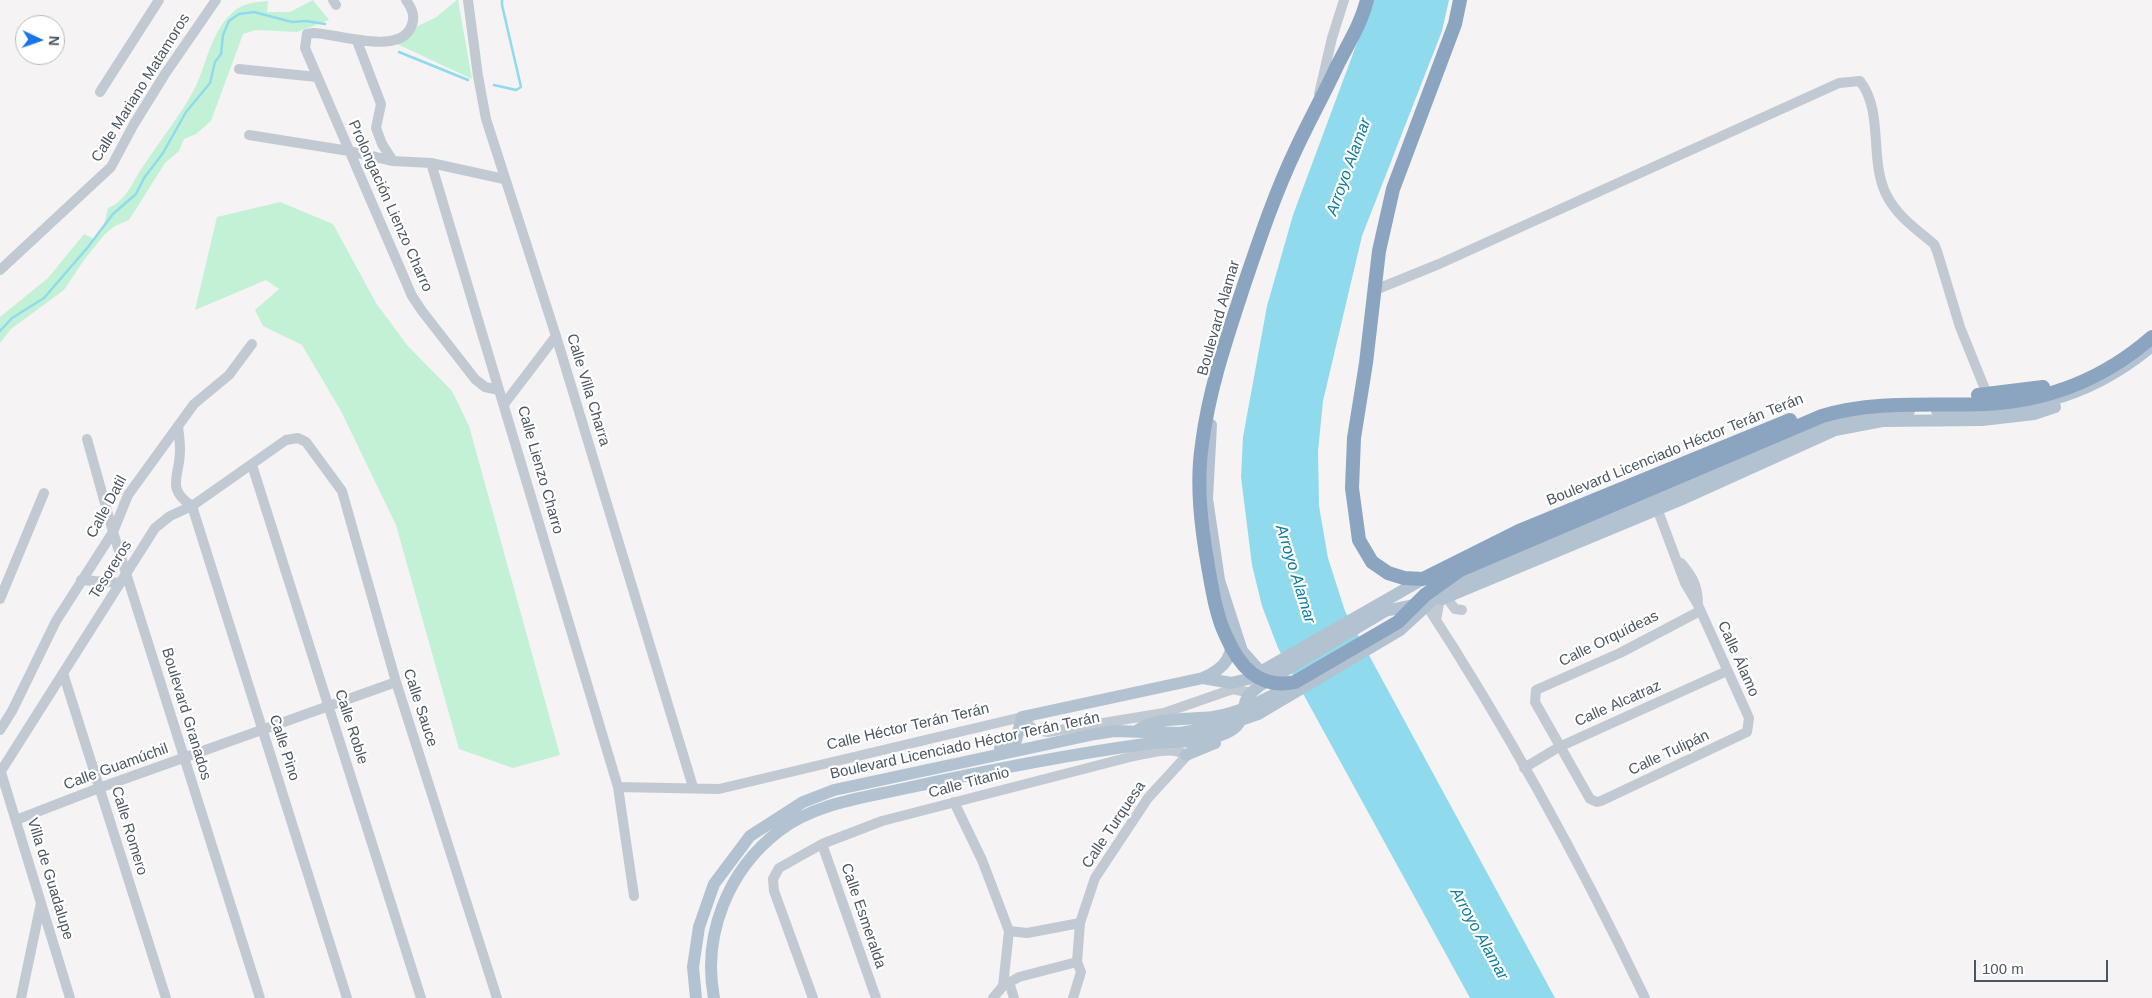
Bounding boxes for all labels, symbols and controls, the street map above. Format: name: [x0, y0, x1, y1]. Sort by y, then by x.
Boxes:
street label: Calle Mariano Matamoros: [88, 10, 194, 166]
north arrow: [15, 15, 65, 65]
text: N: [46, 35, 62, 46]
water label: Arroyo Alamar: [1322, 116, 1376, 218]
street label: Prolongación Lienzo Charro: [344, 117, 436, 295]
street label: Boulevard Alamar: [1194, 258, 1244, 378]
street label: Calle Villa Charra: [562, 332, 614, 448]
street label: Boulevard Licenciado Héctor Terán Terán: [1544, 390, 1806, 510]
street label: Calle Lienzo Charro: [513, 404, 567, 536]
street label: Calle Datil: [83, 473, 131, 541]
water label: Arroyo Alamar: [1271, 522, 1319, 626]
street label: Tesoreros: [86, 537, 136, 603]
street label: Calle Orquídeas: [1556, 607, 1662, 671]
street label: Calle Álamo: [1713, 618, 1763, 700]
street label: Boulevard Granados: [157, 646, 215, 782]
street label: Calle Sauce: [399, 667, 441, 749]
street label: Calle Alcatraz: [1572, 677, 1664, 731]
street label: Calle Roble: [330, 687, 372, 767]
street label: Calle Héctor Terán Terán: [825, 700, 991, 754]
street label: Boulevard Licenciado Héctor Terán Terán: [829, 709, 1101, 783]
street label: Calle Pino: [265, 713, 303, 783]
street label: Calle Tulipán: [1626, 726, 1712, 780]
street label: Calle Guamúchil: [61, 740, 171, 794]
street label: Calle Titanio: [927, 764, 1011, 802]
street label: Calle Turquesa: [1078, 778, 1150, 872]
street label: Calle Romero: [107, 785, 151, 877]
street label: Villa de Guadalupe: [23, 816, 77, 942]
street label: Calle Esmeralda: [837, 861, 889, 971]
water label: Arroyo Alamar: [1446, 885, 1512, 983]
scale bar: [1977, 950, 2111, 982]
text: 100 m: [1982, 960, 2024, 977]

